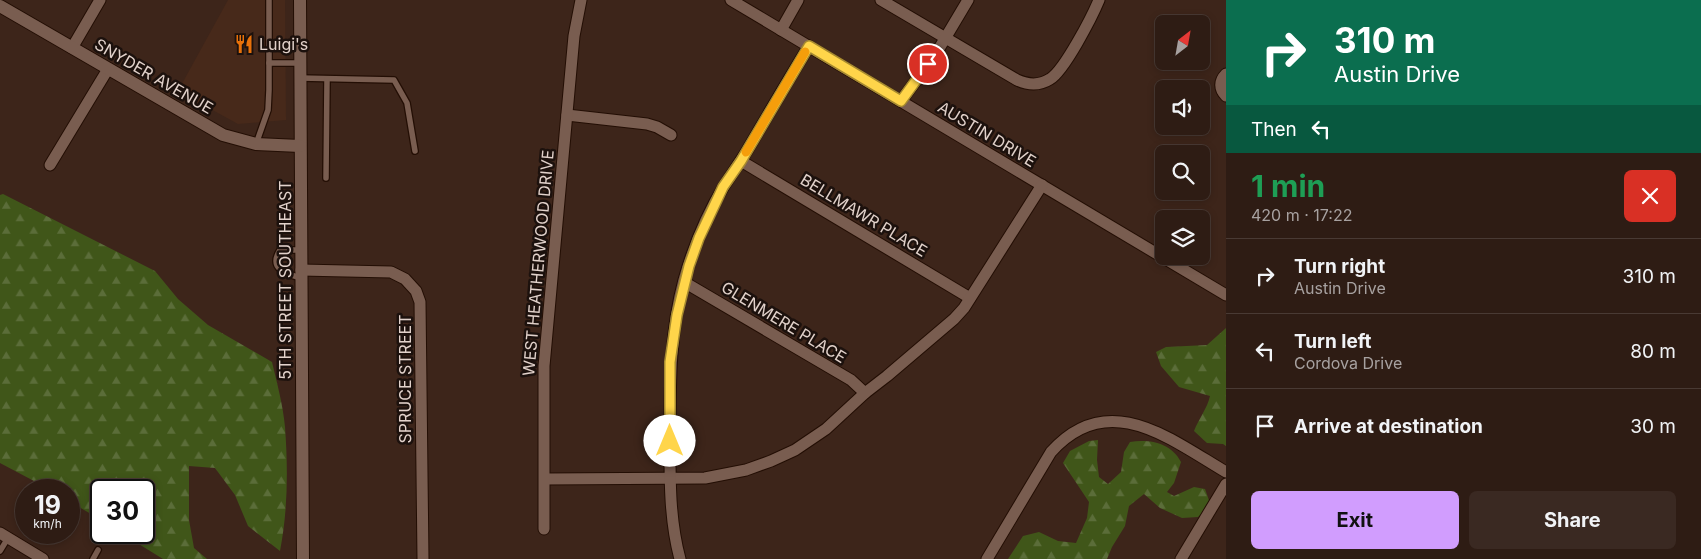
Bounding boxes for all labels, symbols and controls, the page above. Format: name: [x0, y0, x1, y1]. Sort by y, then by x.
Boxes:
north arrow: [1155, 15, 1210, 70]
map controls: [1155, 15, 1210, 265]
text: 310 m: [1334, 19, 1436, 61]
icon: right: [1251, 20, 1316, 85]
restaurant icon: Luigi's: [233, 33, 255, 55]
street label: SNYDER AVENUE: [91, 34, 217, 118]
place label: Luigi's: [259, 34, 308, 54]
pin: [907, 43, 949, 85]
icon: arrive: [914, 50, 942, 78]
text: Austin Drive: [1334, 61, 1460, 87]
button: sound: [1155, 80, 1210, 135]
street label: AUSTIN DRIVE: [934, 97, 1040, 171]
icon: left: [1307, 115, 1335, 143]
text: Then: [1251, 118, 1297, 141]
button: search: [1155, 145, 1210, 200]
street label: WEST HEATHERWOOD DRIVE: [518, 149, 558, 377]
text: 1 min: [1251, 168, 1325, 204]
street label: BELLMAWR PLACE: [797, 169, 931, 261]
button: close: [1624, 170, 1676, 222]
street label: 5TH STREET SOUTHEAST: [275, 180, 295, 380]
text: 420 m · 17:22: [1251, 205, 1352, 225]
button: layers: [1155, 210, 1210, 265]
text: Turn right: [1294, 255, 1385, 278]
icon: right: [1251, 262, 1279, 290]
text: 310 m: [1623, 265, 1676, 288]
street label: GLENMERE PLACE: [718, 277, 850, 367]
text: Austin Drive: [1294, 278, 1386, 298]
street label: SPRUCE STREET: [395, 315, 415, 443]
text: Turn left: [1294, 330, 1372, 353]
icon: left: [1251, 337, 1279, 365]
text: 80 m: [1630, 340, 1676, 363]
text: Cordova Drive: [1294, 353, 1402, 373]
icon: arrive: [1251, 412, 1279, 440]
position arrow: [643, 414, 695, 466]
text: Arrive at destination: [1294, 415, 1483, 438]
text: 30 m: [1630, 415, 1676, 438]
speed limit sign: 30: [90, 479, 155, 544]
text: 19: [34, 490, 61, 520]
button: Exit: [1251, 491, 1459, 549]
button: Share: [1469, 491, 1676, 549]
text: km/h: [33, 516, 62, 531]

